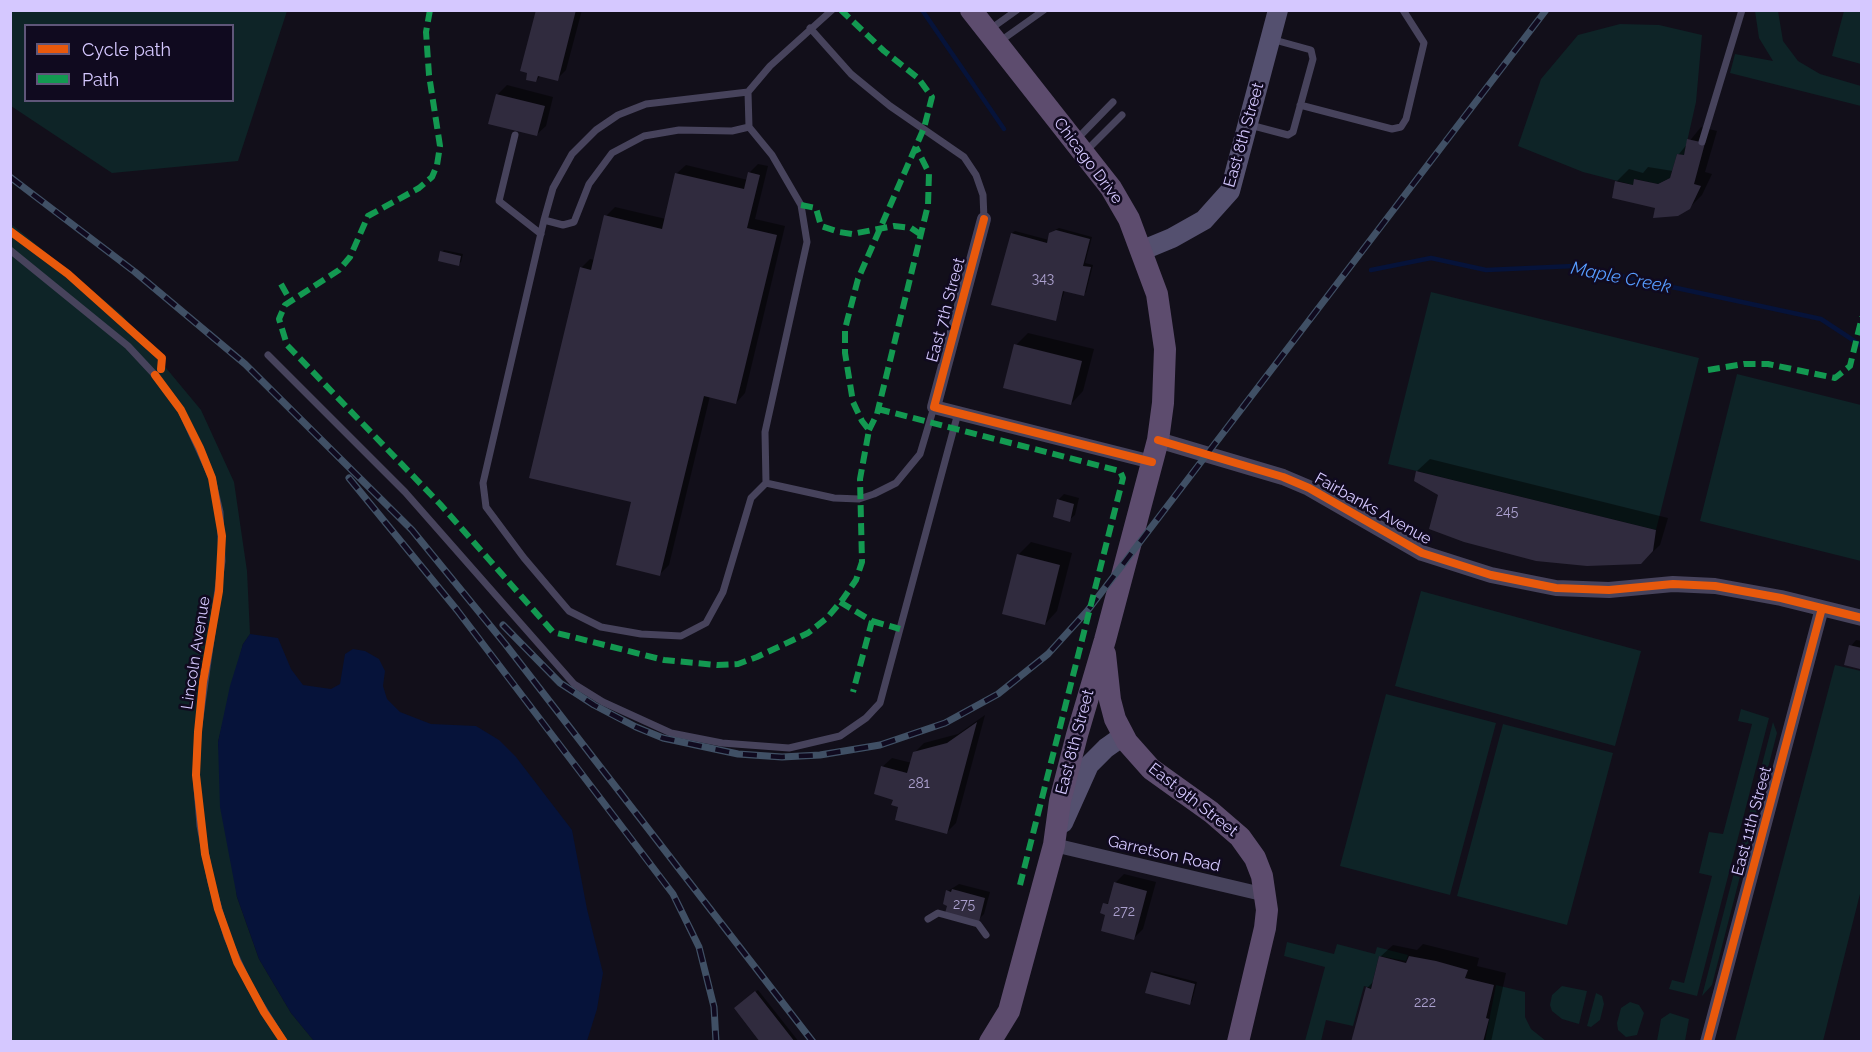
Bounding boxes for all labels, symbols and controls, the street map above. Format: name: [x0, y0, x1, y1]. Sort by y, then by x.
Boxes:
legend: [24, 24, 234, 102]
text: Cycle path: [82, 39, 171, 60]
text: Path: [82, 69, 119, 90]
street label: East 8th Street: [1220, 80, 1268, 190]
street label: Chicago Drive: [1049, 114, 1127, 208]
street label: East 7th Street: [923, 256, 969, 364]
water label: Maple Creek: [1569, 258, 1673, 298]
house number: 343: [1032, 271, 1054, 287]
street label: Fairbanks Avenue: [1311, 469, 1435, 549]
house number: 245: [1496, 504, 1518, 520]
street label: Lincoln Avenue: [178, 595, 214, 711]
street label: East 8th Street: [1052, 687, 1098, 797]
street label: East 9th Street: [1145, 759, 1241, 841]
street label: East 11th Street: [1728, 764, 1776, 878]
house number: 281: [908, 776, 930, 792]
street label: Garretson Road: [1106, 832, 1222, 876]
house number: 275: [953, 897, 975, 913]
house number: 272: [1113, 904, 1135, 920]
house number: 222: [1414, 995, 1436, 1011]

